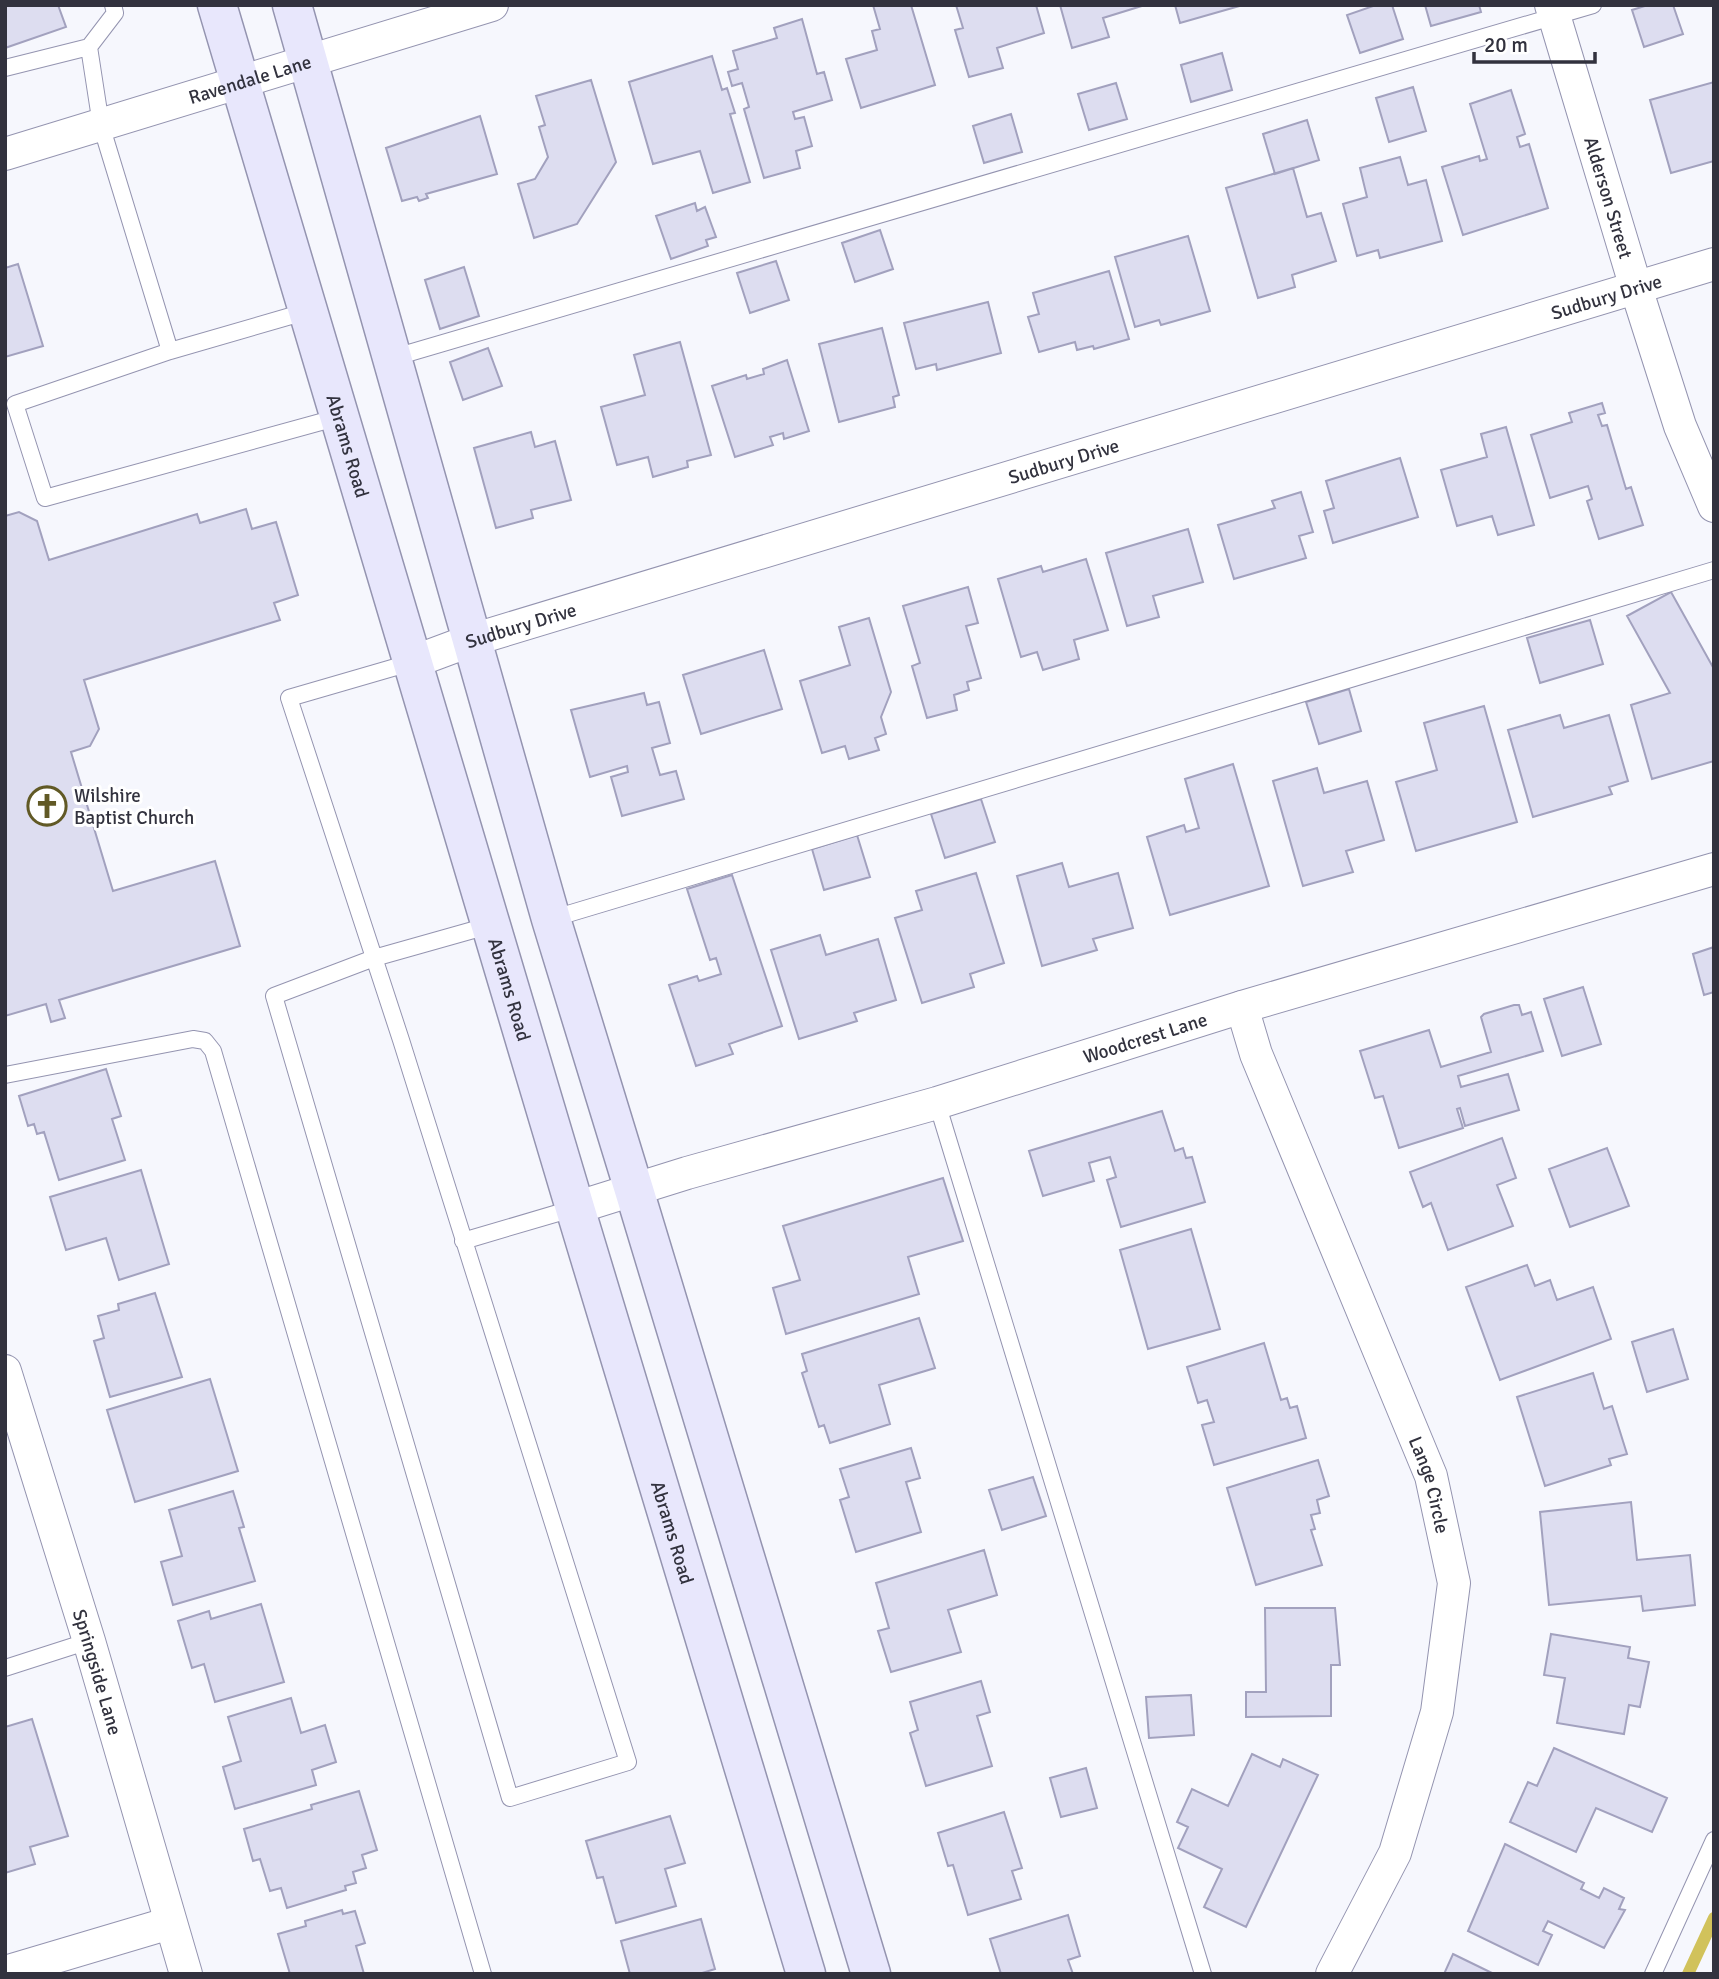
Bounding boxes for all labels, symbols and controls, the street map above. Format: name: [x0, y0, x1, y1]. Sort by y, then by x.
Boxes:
scale bar: [1474, 21, 1595, 65]
text: 20 m: [1484, 32, 1528, 58]
street label: Ravendale Lane: [186, 50, 314, 110]
street label: Alderson Street: [1578, 134, 1638, 262]
street label: Sudbury Drive: [1548, 270, 1665, 326]
street label: Abrams Road: [321, 392, 374, 501]
street label: Sudbury Drive: [1006, 434, 1122, 490]
street label: Sudbury Drive: [462, 598, 579, 654]
place label: Wilshire Baptist Church: [74, 784, 194, 830]
church icon: Wilshire Baptist Church: [26, 785, 68, 827]
street label: Abrams Road: [482, 935, 536, 1044]
street label: Woodcrest Lane: [1080, 1008, 1210, 1069]
street label: Lange Circle: [1403, 1433, 1454, 1536]
street label: Abrams Road: [645, 1478, 699, 1587]
street label: Springside Lane: [67, 1606, 127, 1738]

